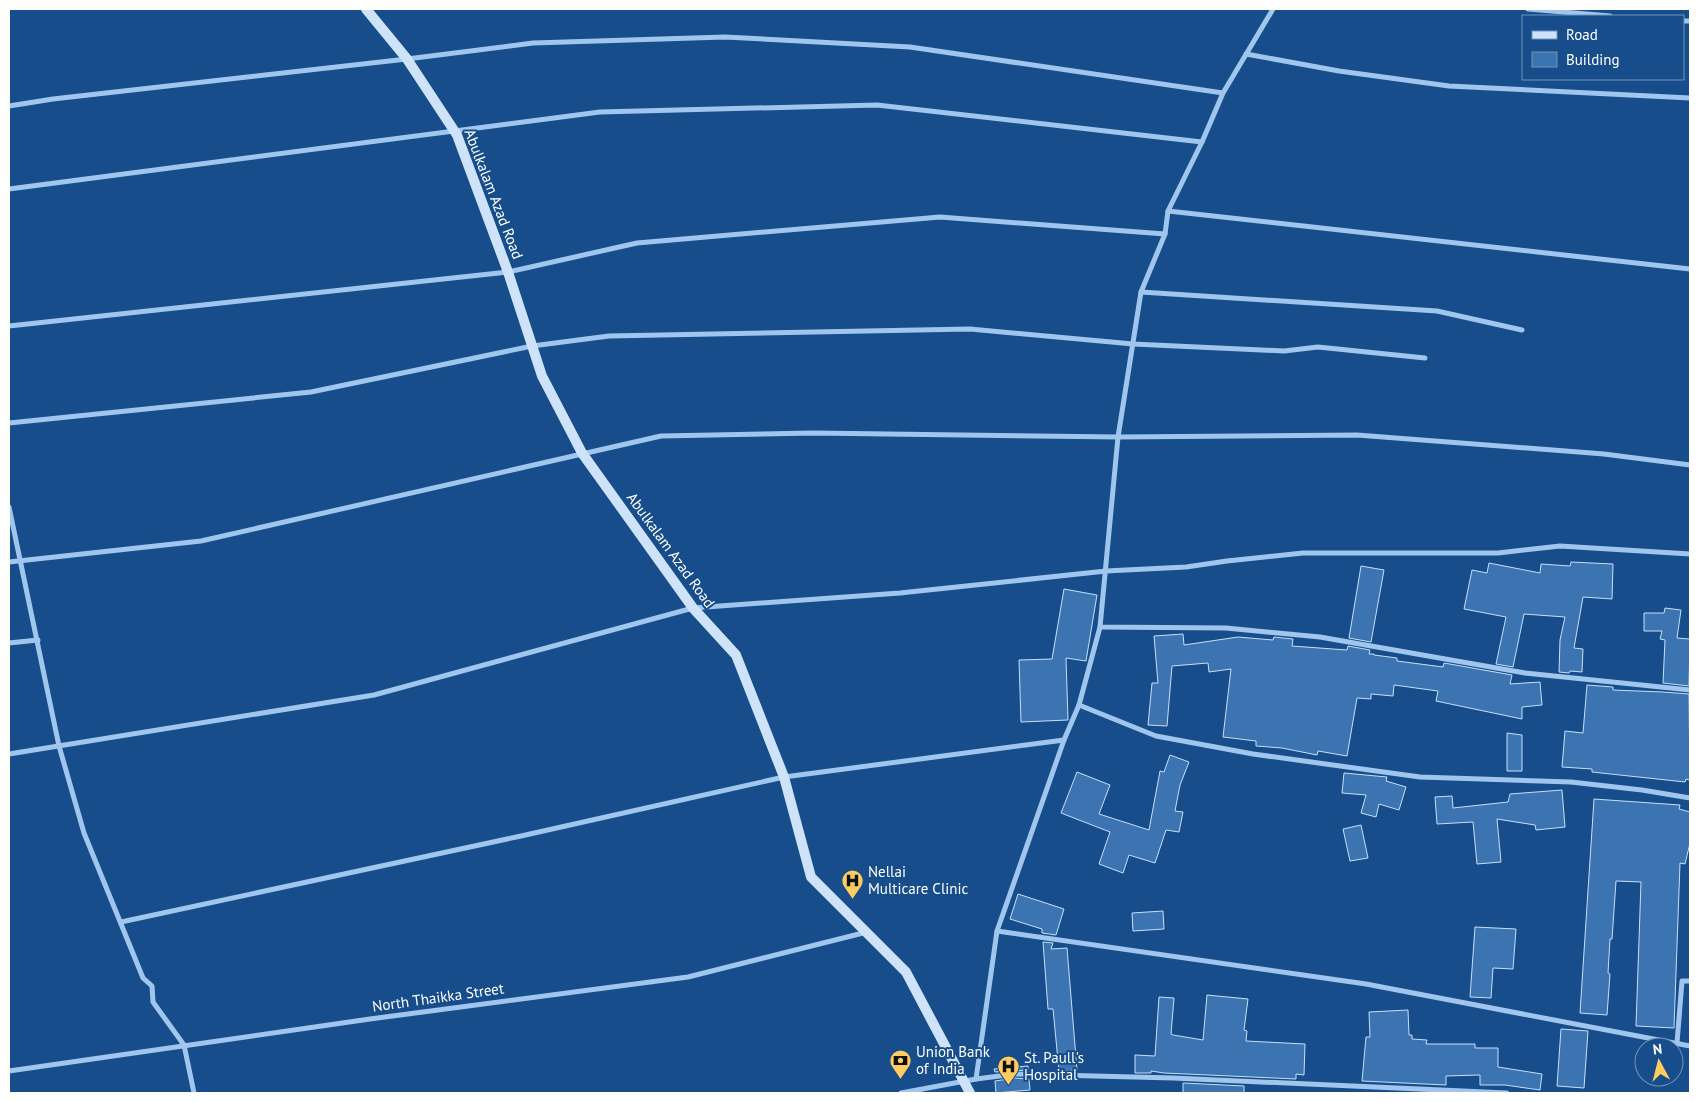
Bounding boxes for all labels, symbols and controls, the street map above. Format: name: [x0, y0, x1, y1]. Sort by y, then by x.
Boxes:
legend: [1522, 15, 1684, 80]
text: Road: [1566, 25, 1598, 44]
text: Building: [1566, 50, 1620, 69]
street label: Abulkalam Azad Road: [460, 126, 528, 262]
street label: Abulkalam Azad Road: [623, 489, 719, 611]
place label: Nellai Multicare Clinic: [868, 862, 969, 898]
hospital icon: Nellai Multicare Clinic: [840, 868, 864, 899]
street label: North Thaikka Street: [371, 978, 505, 1016]
north arrow: [1634, 1037, 1684, 1087]
text: N: [1652, 1040, 1663, 1059]
place label: Union Bank of India: [916, 1042, 991, 1078]
bank icon: Union Bank of India: [888, 1048, 912, 1079]
place label: St. Paull's Hospital: [1024, 1048, 1084, 1084]
hospital icon: St. Paull's Hospital: [996, 1054, 1020, 1085]

